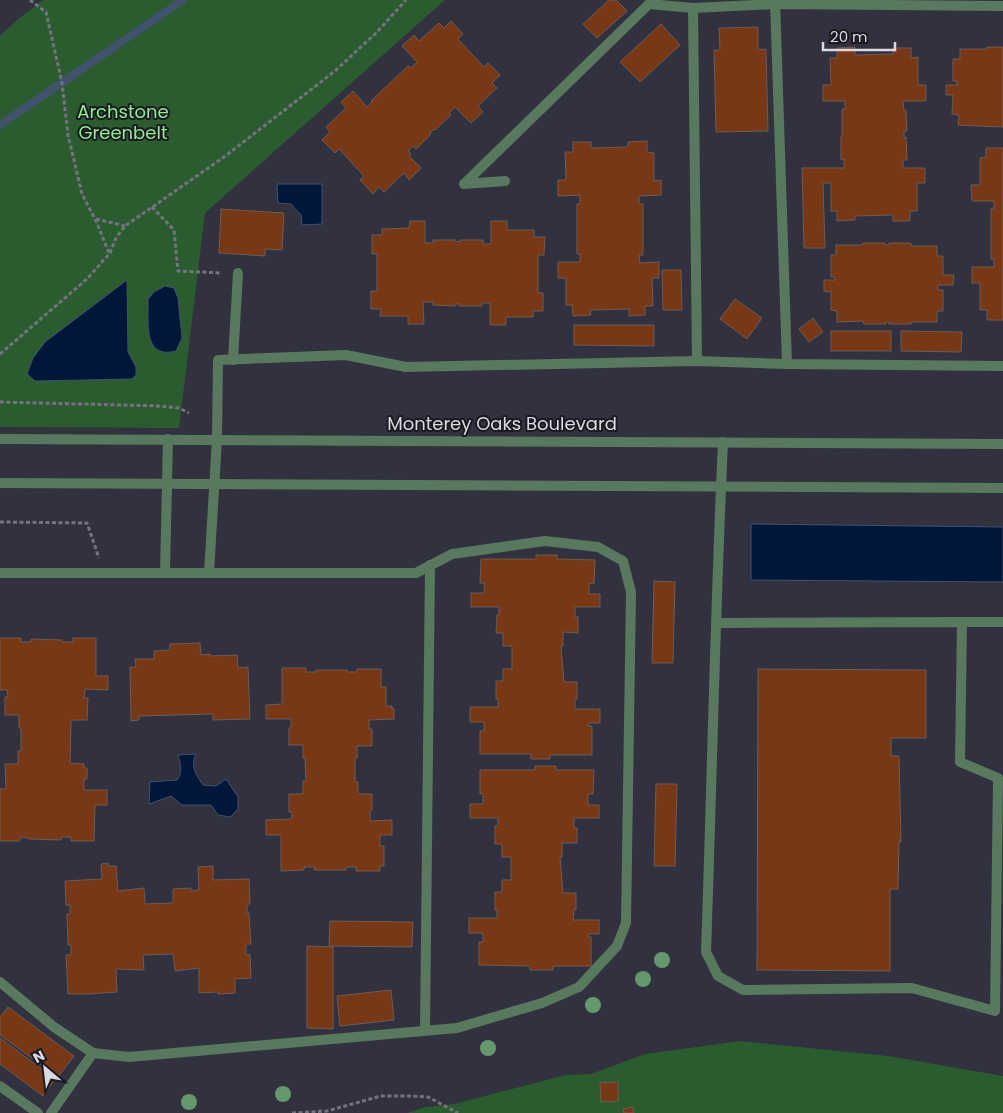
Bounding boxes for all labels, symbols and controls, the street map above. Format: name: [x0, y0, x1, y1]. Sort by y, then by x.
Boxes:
scale bar: [823, 20, 896, 52]
text: 20 m: [830, 26, 868, 47]
park label: Archstone Greenbelt: [77, 99, 169, 145]
street label: Monterey Oaks Boulevard: [387, 411, 617, 436]
north arrow: [20, 1043, 70, 1093]
text: N: [30, 1045, 48, 1068]

